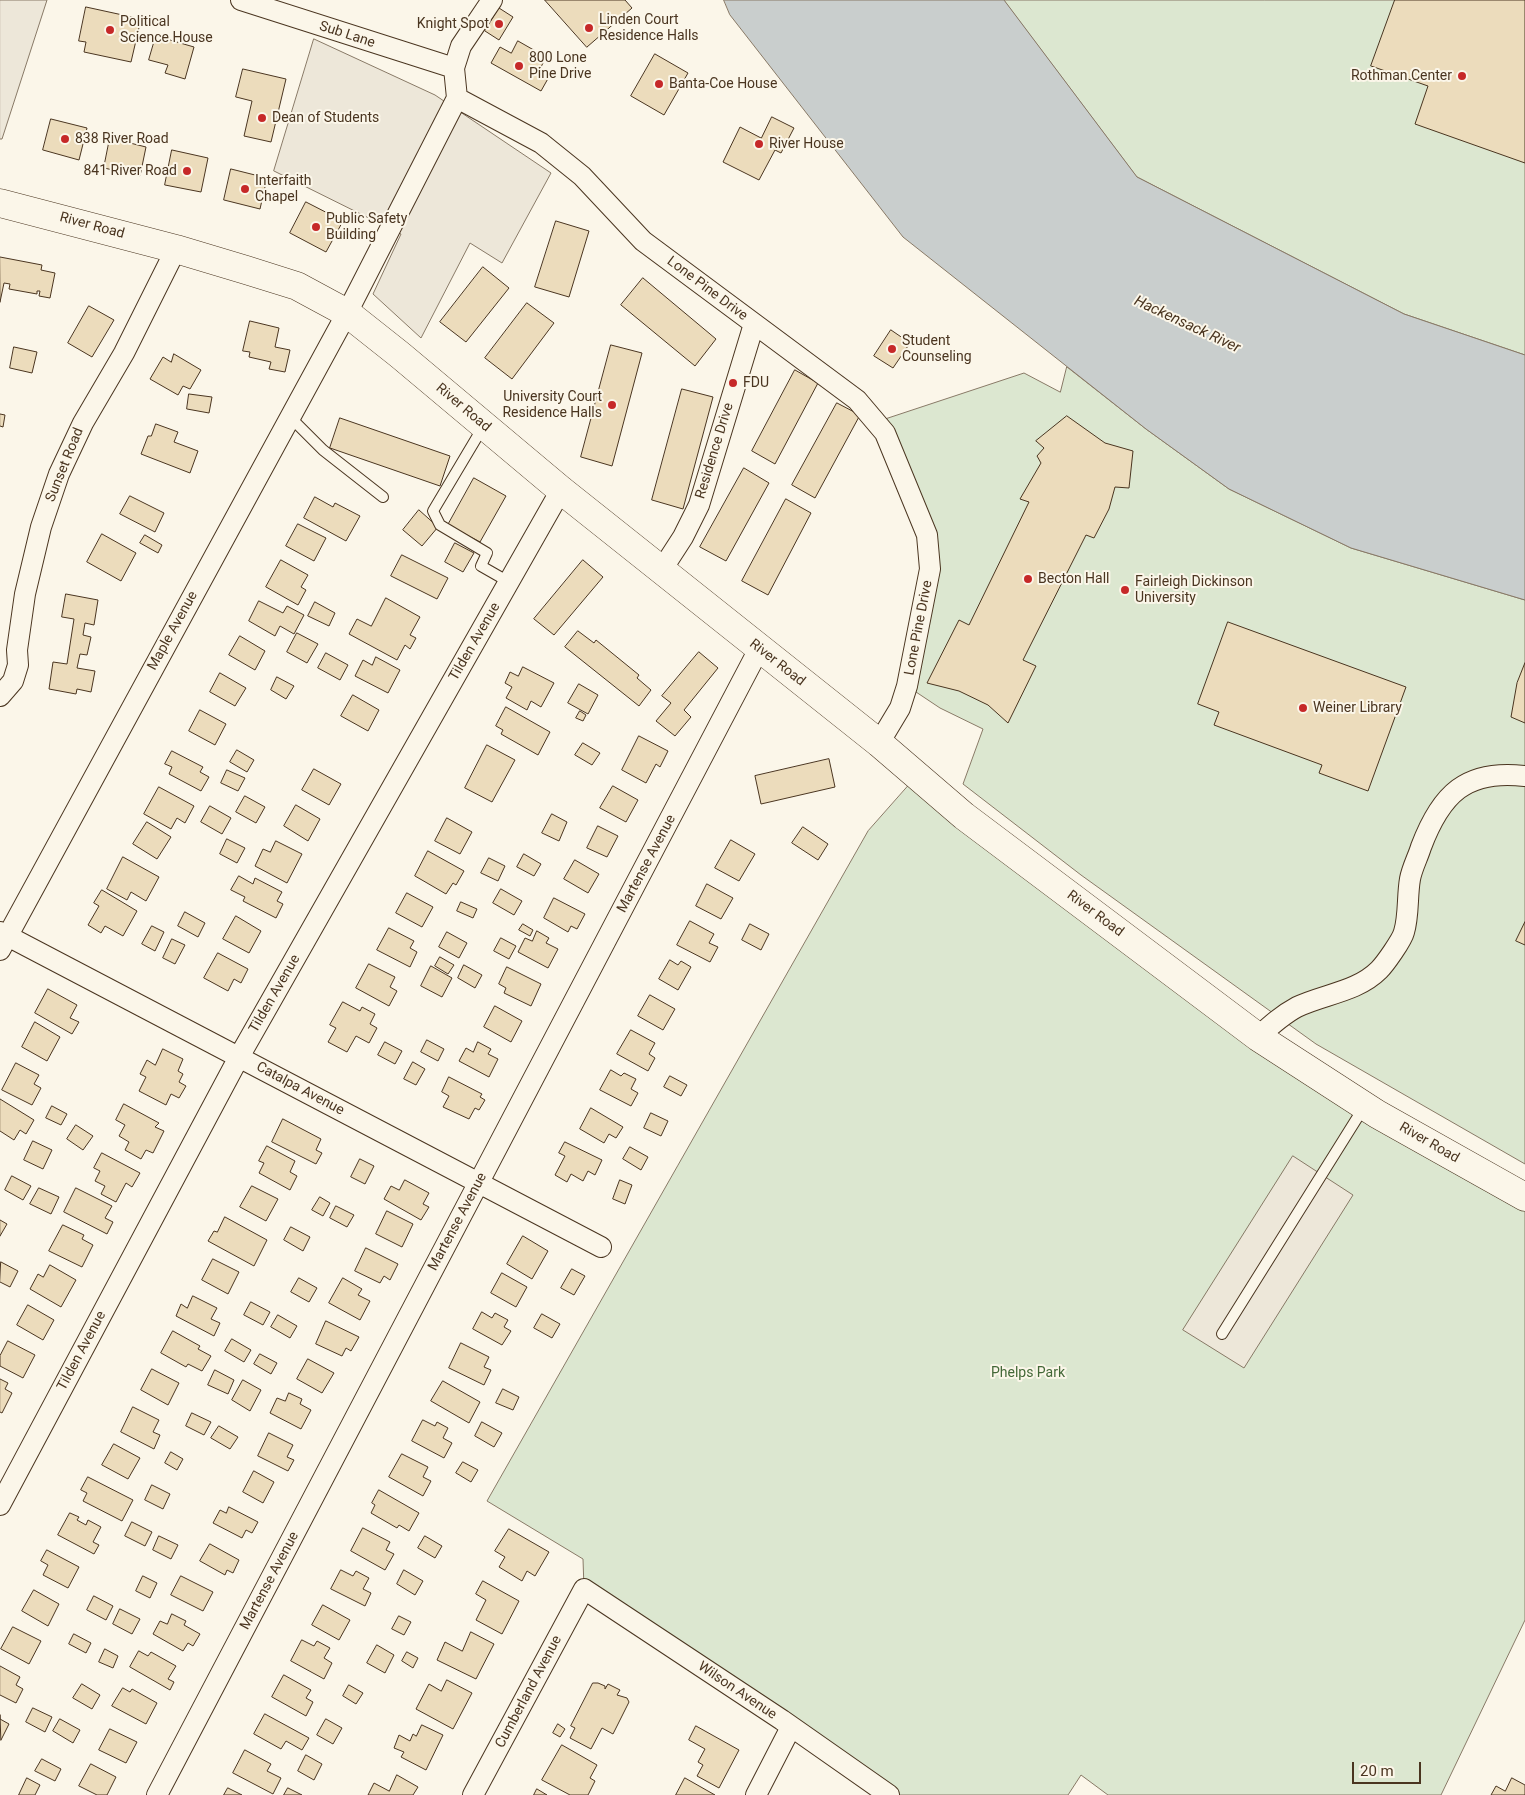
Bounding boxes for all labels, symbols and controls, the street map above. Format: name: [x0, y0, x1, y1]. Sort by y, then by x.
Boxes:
place label: Linden Court Residence Halls: [599, 12, 699, 44]
place label: Political Science House: [120, 14, 213, 46]
place label: Knight Spot: [417, 16, 489, 32]
street label: Sub Lane: [317, 18, 377, 52]
marker: Knight Spot: [493, 18, 505, 30]
marker: Linden Court Residence Halls: [583, 22, 595, 34]
marker: Political Science House: [104, 24, 116, 36]
place label: 800 Lone Pine Drive: [529, 50, 591, 82]
marker: 800 Lone Pine Drive: [513, 60, 525, 72]
place label: Rothman Center: [1351, 68, 1452, 84]
marker: Rothman Center: [1456, 70, 1468, 82]
place label: Banta-Coe House: [669, 76, 777, 92]
marker: Banta-Coe House: [653, 78, 665, 90]
place label: Dean of Students: [272, 110, 379, 126]
marker: Dean of Students: [256, 112, 268, 124]
place label: 838 River Road: [75, 131, 169, 147]
marker: 838 River Road: [59, 133, 71, 145]
place label: River House: [769, 136, 844, 152]
marker: River House: [753, 138, 765, 150]
place label: 841 River Road: [83, 163, 177, 179]
marker: 841 River Road: [181, 165, 193, 177]
place label: Interfaith Chapel: [255, 173, 312, 206]
marker: Interfaith Chapel: [239, 183, 251, 195]
street label: River Road: [58, 209, 126, 243]
place label: Public Safety Building: [326, 211, 407, 243]
marker: Public Safety Building: [310, 221, 322, 233]
street label: Lone Pine Drive: [663, 253, 751, 325]
water label: Hackensack River: [1131, 293, 1243, 357]
place label: Student Counseling: [902, 333, 972, 366]
marker: Student Counseling: [886, 343, 898, 355]
place label: FDU: [743, 375, 769, 391]
marker: FDU: [727, 377, 739, 389]
street label: River Road: [432, 380, 494, 436]
place label: University Court Residence Halls: [502, 389, 602, 422]
marker: University Court Residence Halls: [606, 399, 618, 411]
street label: Residence Drive: [692, 401, 738, 501]
street label: Sunset Road: [42, 425, 88, 505]
place label: Becton Hall: [1038, 571, 1110, 587]
marker: Becton Hall: [1022, 573, 1034, 585]
place label: Fairleigh Dickinson University: [1135, 574, 1253, 606]
street label: Lone Pine Drive: [902, 579, 936, 677]
marker: Fairleigh Dickinson University: [1119, 584, 1131, 596]
street label: Maple Avenue: [144, 589, 202, 673]
street label: Tilden Avenue: [446, 600, 504, 684]
street label: River Road: [746, 636, 808, 690]
place label: Weiner Library: [1313, 700, 1402, 716]
marker: Weiner Library: [1297, 702, 1309, 714]
street label: Martense Avenue: [614, 812, 680, 916]
street label: River Road: [1063, 887, 1127, 941]
street label: Tilden Avenue: [246, 952, 304, 1036]
street label: Catalpa Avenue: [253, 1059, 347, 1119]
street label: River Road: [1396, 1119, 1462, 1167]
street label: Martense Avenue: [425, 1170, 491, 1274]
street label: Tilden Avenue: [54, 1308, 110, 1394]
park label: Phelps Park: [991, 1365, 1065, 1381]
street label: Martense Avenue: [237, 1529, 303, 1633]
street label: Cumberland Avenue: [492, 1633, 566, 1751]
street label: Wilson Avenue: [694, 1658, 780, 1724]
scale bar: [1355, 1752, 1424, 1784]
text: 20 m: [1360, 1762, 1394, 1780]

